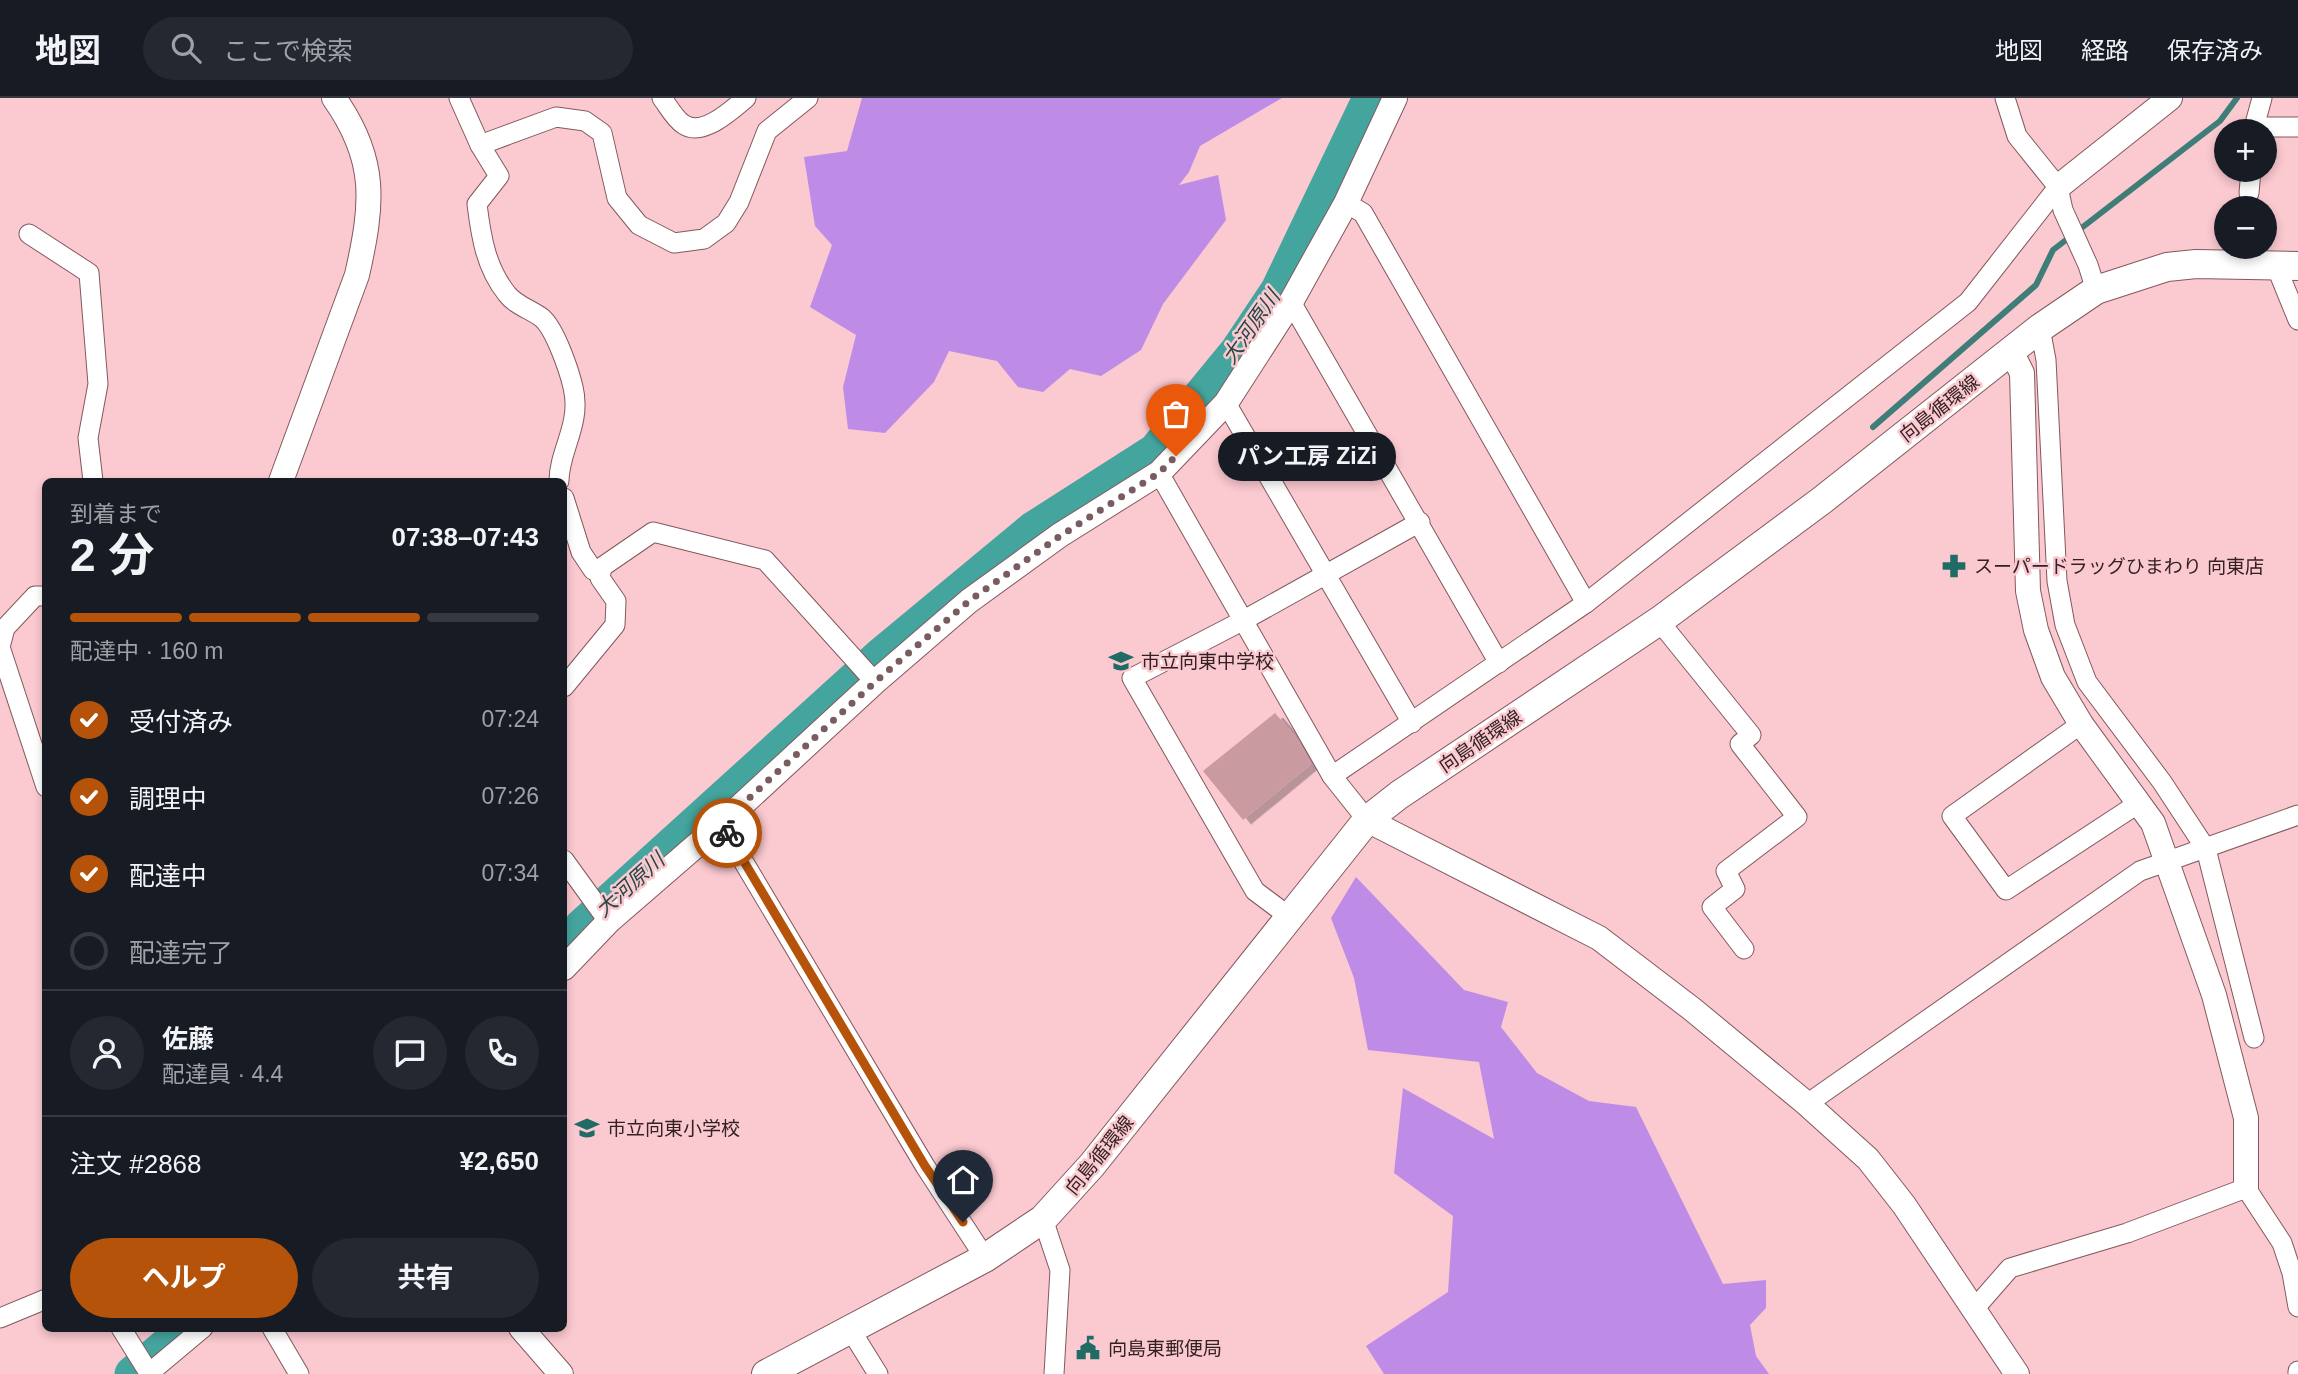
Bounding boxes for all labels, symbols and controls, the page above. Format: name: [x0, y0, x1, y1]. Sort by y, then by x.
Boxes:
search box: [143, 17, 633, 80]
icon: search: [167, 29, 205, 67]
text: 地図: [35, 32, 101, 69]
text: ここで検索: [223, 36, 353, 66]
text: 地図: [1995, 37, 2043, 64]
text: 経路: [2081, 37, 2129, 64]
text: 保存済み: [2167, 37, 2263, 64]
map controls: [2214, 119, 2277, 259]
button: +: [2214, 119, 2277, 182]
button: −: [2214, 196, 2277, 259]
water label: 大河原川: [1217, 284, 1285, 368]
street label: 向島循環線: [1895, 371, 1983, 446]
pin: [1146, 384, 1206, 456]
icon: bag: [1157, 395, 1195, 433]
callout: パン工房 ZiZi: [1218, 432, 1396, 480]
text: パン工房 ZiZi: [1237, 443, 1377, 469]
text: 到着まで: [70, 501, 162, 527]
text: 07:38–07:43: [392, 522, 539, 552]
text: 2 分: [70, 529, 154, 581]
pharmacy icon: スーパードラッグひまわり 向東店: [1940, 552, 1968, 580]
place label: スーパードラッグひまわり 向東店: [1974, 556, 2264, 577]
text: 配達中 · 160 m: [70, 638, 223, 664]
school or university icon: 市立向東中学校: [1107, 647, 1135, 675]
place label: 市立向東中学校: [1141, 651, 1274, 672]
icon: check: [70, 701, 108, 739]
text: 07:24: [481, 706, 539, 732]
street label: 向島循環線: [1435, 706, 1526, 777]
text: 受付済み: [129, 707, 233, 737]
icon: check: [70, 778, 108, 816]
text: 07:26: [481, 783, 539, 809]
text: 調理中: [129, 784, 207, 814]
courier: [692, 798, 762, 868]
icon: bike: [708, 814, 746, 852]
water label: 大河原川: [591, 847, 670, 921]
icon: check: [70, 855, 108, 893]
text: 07:34: [481, 860, 539, 886]
text: 配達中: [129, 861, 207, 891]
text: 配達完了: [129, 938, 233, 968]
button: person: [70, 1016, 144, 1090]
button: chat: [373, 1016, 447, 1090]
button: phone: [465, 1016, 539, 1090]
text: 佐藤: [162, 1024, 214, 1054]
text: 配達員 · 4.4: [162, 1061, 283, 1087]
street label: 向島循環線: [1061, 1112, 1137, 1199]
school or university icon: 市立向東小学校: [573, 1114, 601, 1142]
place label: 市立向東小学校: [607, 1118, 740, 1139]
text: ¥2,650: [459, 1146, 539, 1176]
text: 注文 #2868: [70, 1149, 202, 1179]
pin: [933, 1150, 993, 1222]
icon: home: [944, 1161, 982, 1199]
button: ヘルプ: [70, 1238, 298, 1318]
button: 共有: [312, 1238, 539, 1318]
public building icon: 向島東郵便局: [1074, 1334, 1102, 1362]
place label: 向島東郵便局: [1108, 1338, 1222, 1359]

